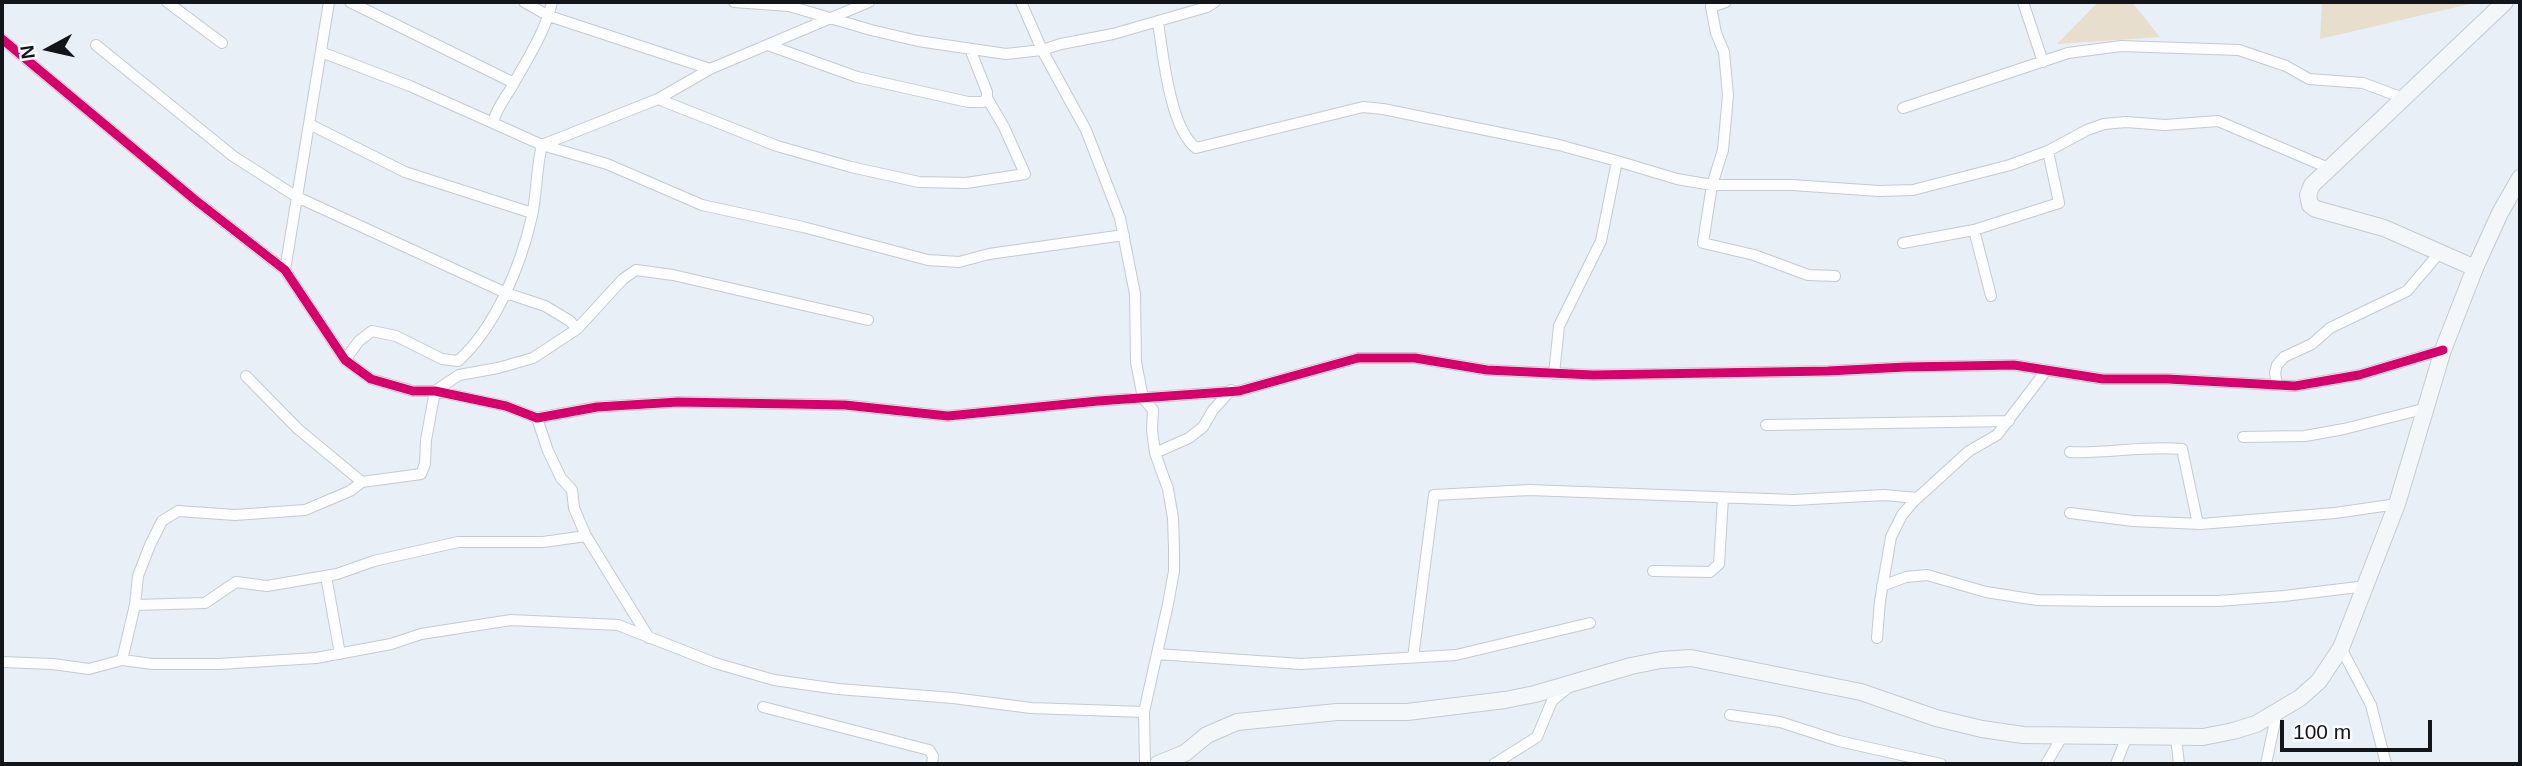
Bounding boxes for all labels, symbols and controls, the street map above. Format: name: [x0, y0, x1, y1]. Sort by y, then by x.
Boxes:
north arrow: [14, 14, 84, 84]
text: N: [16, 44, 39, 60]
scale bar: [2284, 706, 2436, 750]
text: 100 m: [2293, 720, 2351, 743]

